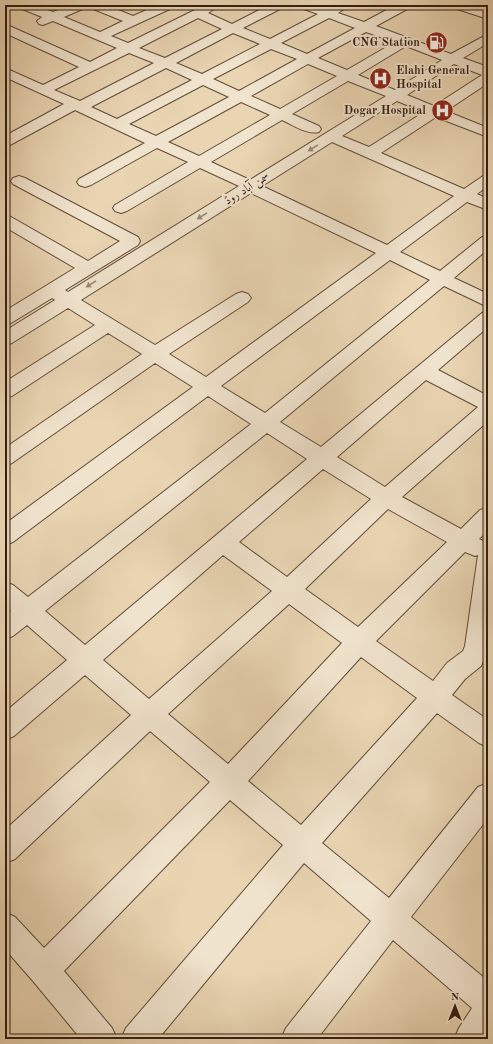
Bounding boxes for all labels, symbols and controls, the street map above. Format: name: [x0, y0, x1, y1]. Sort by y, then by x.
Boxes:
fuel station icon: CNG Station: [423, 30, 449, 56]
place label: CNG Station: [352, 37, 420, 49]
hospital icon: Elahi General Hospital: [367, 65, 393, 91]
place label: Elahi General Hospital: [396, 65, 470, 91]
hospital icon: Dogar Hospital: [429, 98, 455, 124]
place label: Dogar Hospital: [344, 105, 426, 117]
one-way arrow: [307, 144, 318, 151]
street label: سمن آباد روڈ: [221, 168, 273, 209]
one-way arrow: [197, 212, 207, 220]
one-way arrow: [86, 281, 97, 288]
north arrow: [435, 986, 475, 1026]
text: N: [451, 992, 460, 1003]

